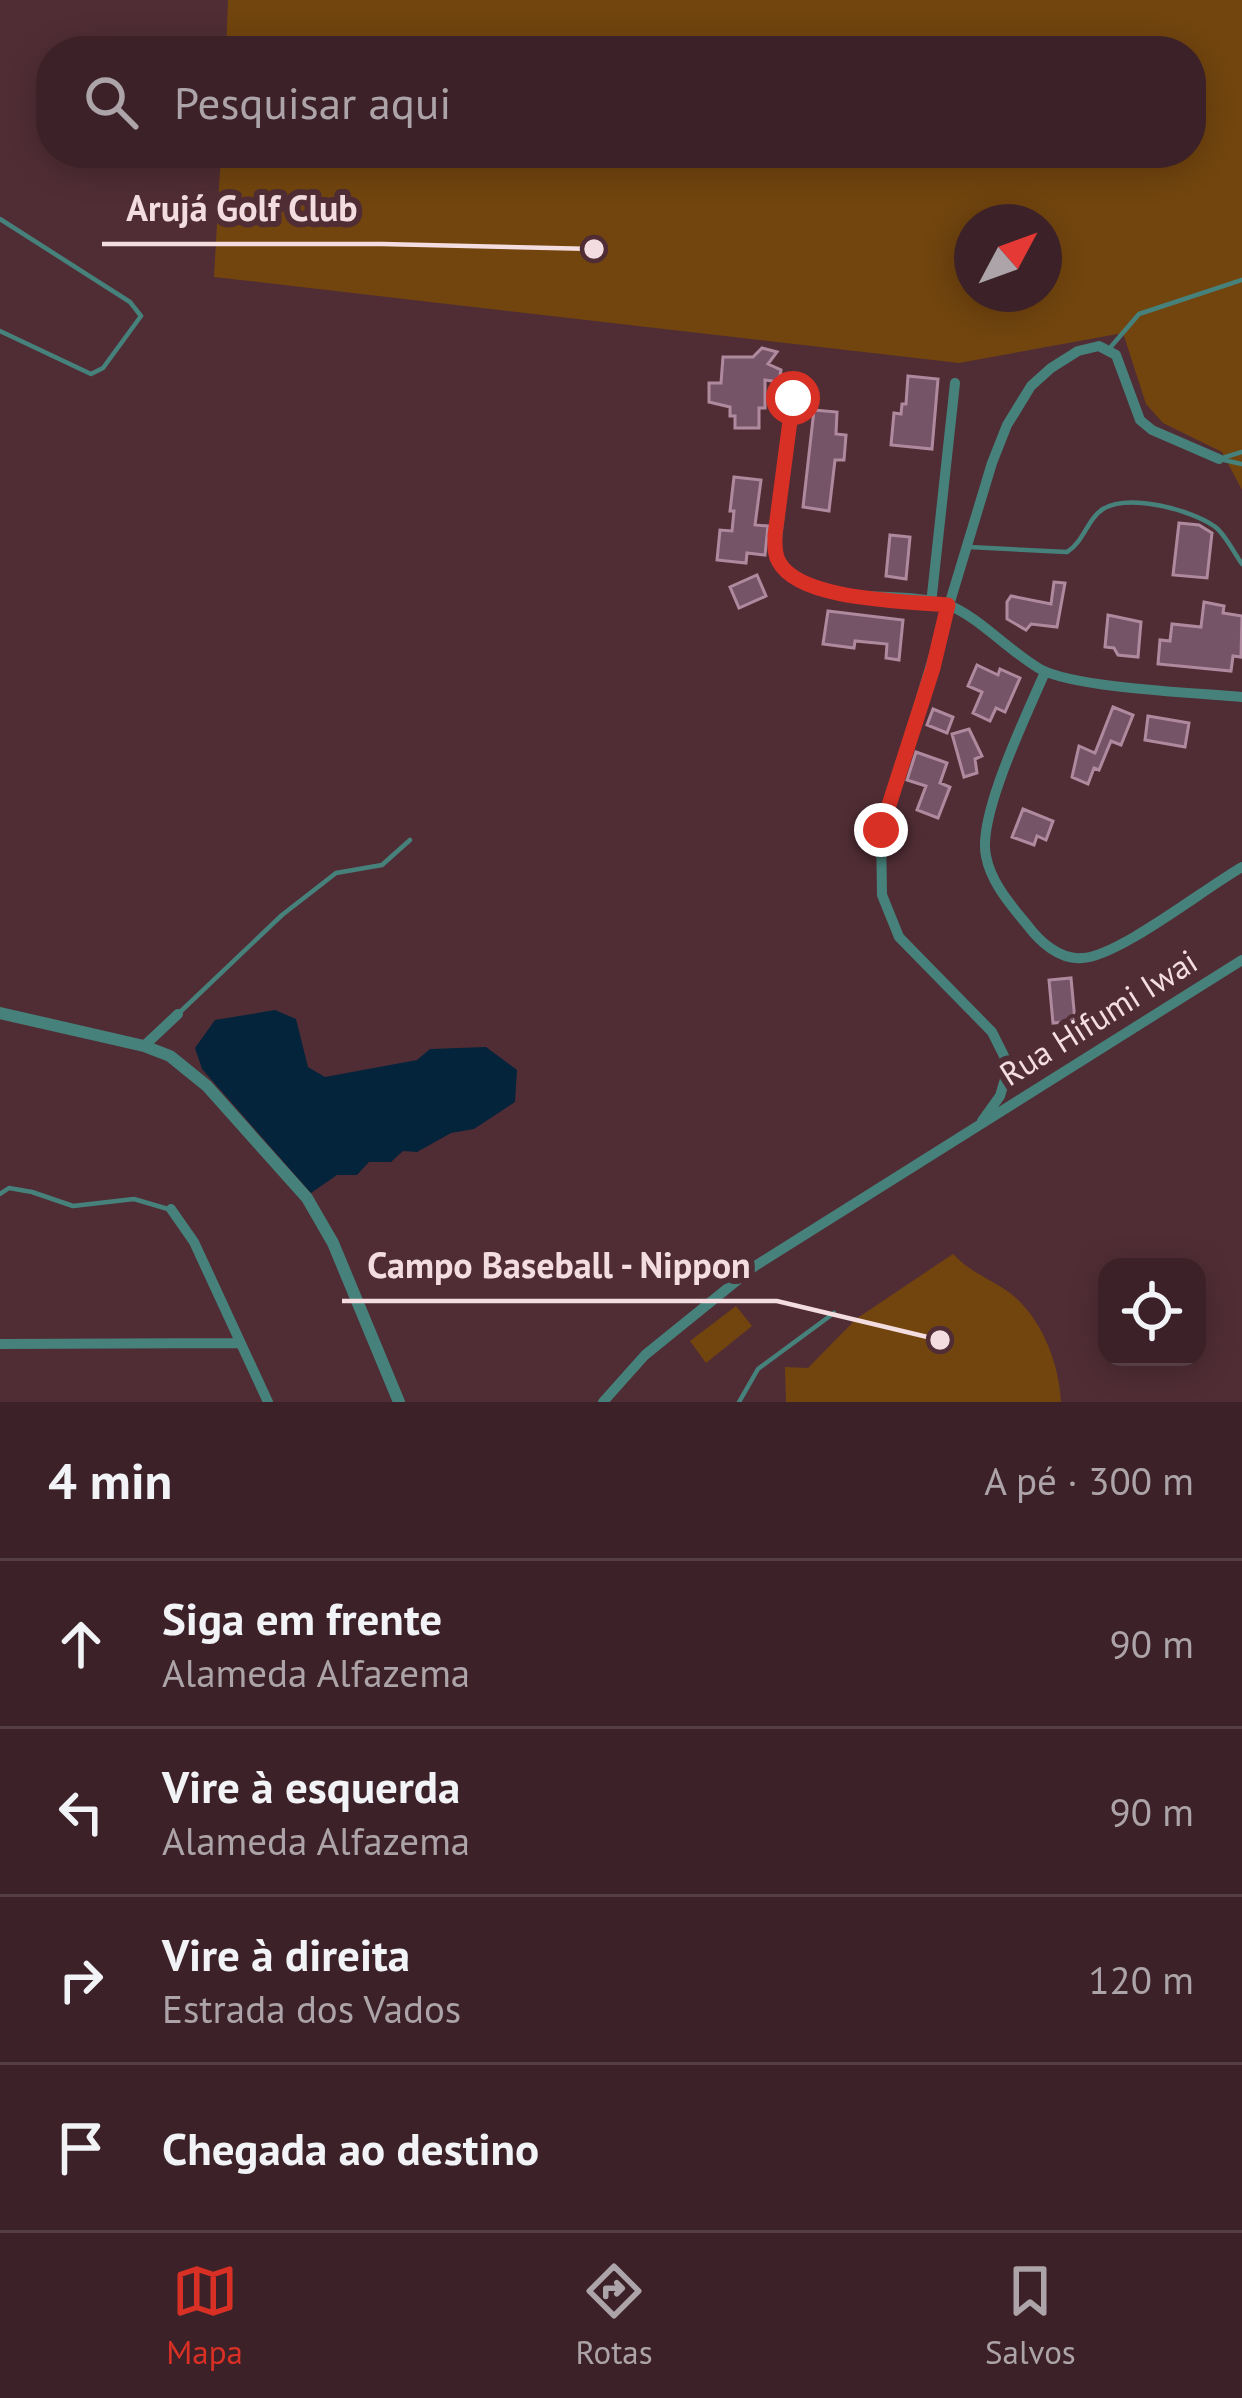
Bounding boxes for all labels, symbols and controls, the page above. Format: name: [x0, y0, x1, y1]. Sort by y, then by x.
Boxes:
search box: [36, 36, 1206, 168]
icon: search: [78, 69, 144, 135]
text: Pesquisar aqui: [174, 73, 451, 131]
callout: Arujá Golf Club: [102, 172, 382, 244]
text: Arujá Golf Club: [126, 184, 358, 231]
north arrow: [954, 204, 1062, 312]
route start: [766, 371, 820, 425]
route end: [854, 803, 908, 857]
street label: Rua Hifumi Iwai: [991, 939, 1205, 1095]
callout: Campo Baseball - Nippon: [342, 1229, 777, 1301]
text: Campo Baseball - Nippon: [367, 1241, 751, 1288]
map controls: [1098, 1258, 1206, 1366]
button: locate: [1098, 1258, 1206, 1366]
text: 4 min: [48, 1447, 172, 1513]
text: A pé · 300 m: [984, 1455, 1194, 1506]
text: Siga em frente: [162, 1589, 442, 1647]
icon: ahead: [48, 1611, 114, 1677]
text: 90 m: [1109, 1618, 1194, 1669]
text: Alameda Alfazema: [162, 1647, 470, 1698]
text: Vire à esquerda: [162, 1757, 460, 1815]
icon: left: [48, 1779, 114, 1845]
text: 90 m: [1109, 1786, 1194, 1837]
text: Alameda Alfazema: [162, 1815, 470, 1866]
text: Vire à direita: [162, 1925, 410, 1983]
icon: right: [48, 1947, 114, 2013]
text: 120 m: [1088, 1954, 1194, 2005]
text: Estrada dos Vados: [162, 1983, 461, 2034]
icon: arrive: [48, 2115, 114, 2181]
text: Chegada ao destino: [162, 2119, 539, 2177]
tab: Mapa: [166, 2258, 243, 2373]
tab: Rotas: [575, 2258, 653, 2373]
tab: Salvos: [985, 2258, 1076, 2373]

